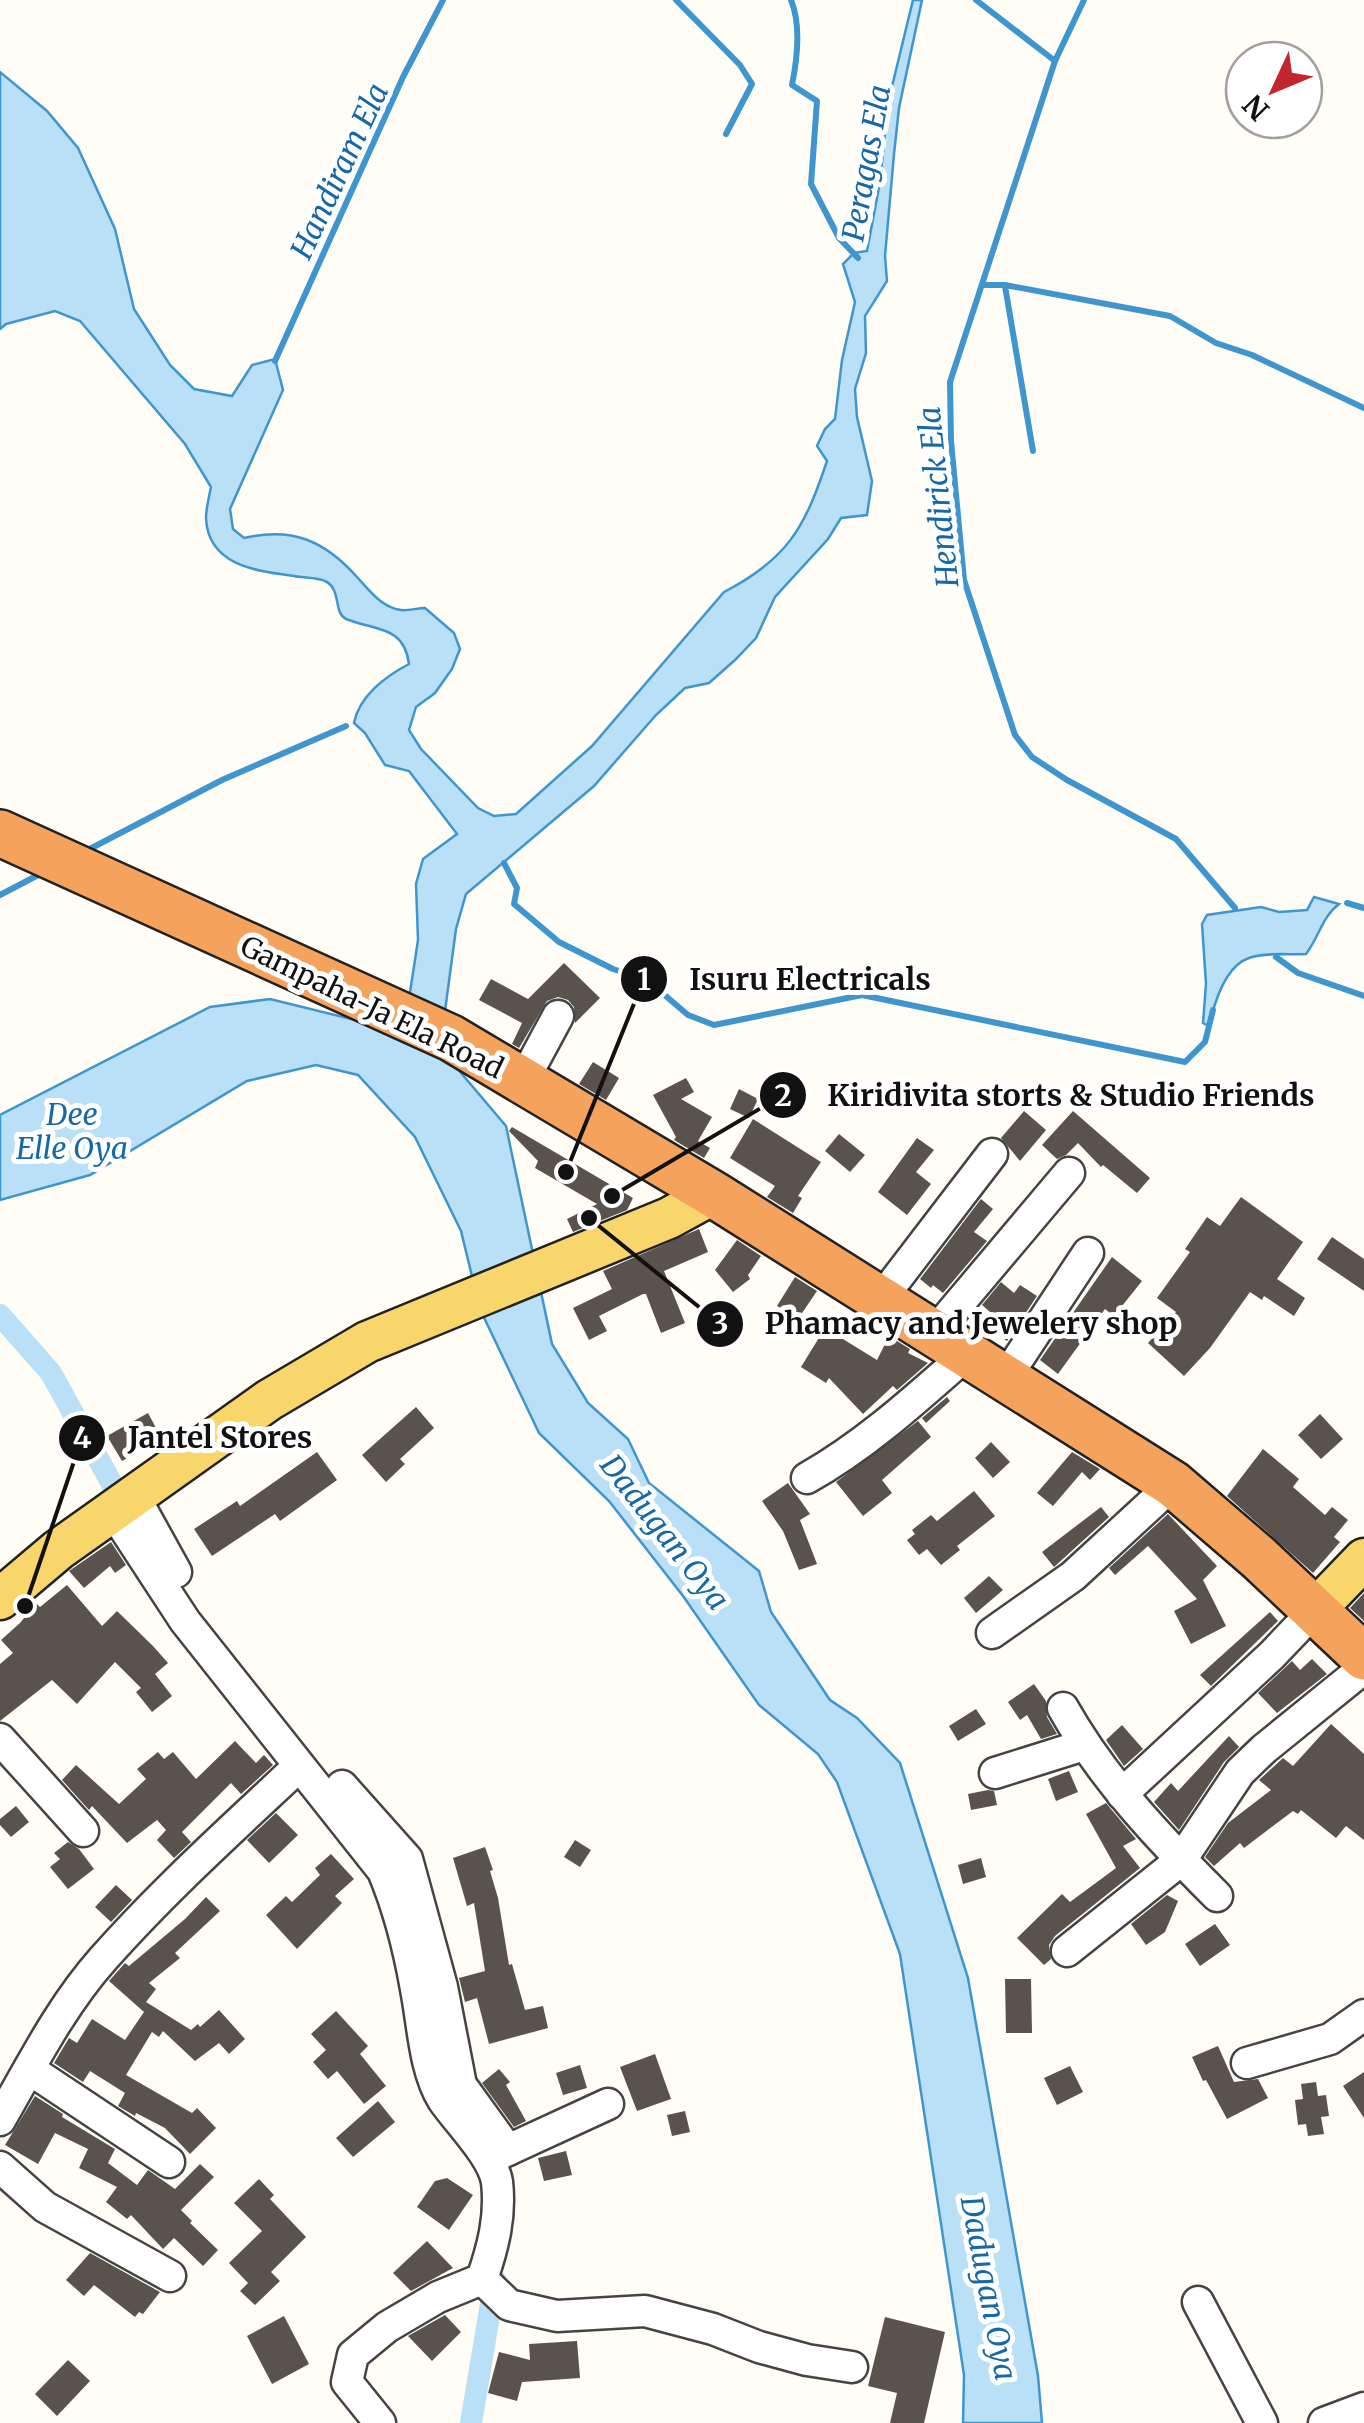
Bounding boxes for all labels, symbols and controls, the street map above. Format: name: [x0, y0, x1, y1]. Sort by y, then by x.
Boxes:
north arrow: [1224, 40, 1324, 140]
water label: Handiram Ela: [281, 77, 396, 266]
water label: Peragas Ela: [834, 82, 898, 244]
text: N: [1235, 87, 1277, 128]
water label: Hendirick Ela: [910, 405, 966, 590]
street label: Gampaha-Ja Ela Road: [235, 928, 509, 1086]
callout: Isuru Electricals: [619, 949, 950, 1009]
text: 1: [637, 960, 651, 998]
text: Isuru Electricals: [689, 960, 931, 998]
callout: Kiridivita storts & Studio Friends: [758, 1065, 1335, 1125]
text: 2: [774, 1076, 792, 1114]
text: Kiridivita storts & Studio Friends: [827, 1076, 1315, 1114]
water label: Dee Elle Oya: [16, 1095, 128, 1167]
callout: Phamacy and Jewelery shop: [695, 1294, 1197, 1354]
text: 3: [711, 1304, 729, 1342]
text: Phamacy and Jewelery shop: [765, 1304, 1177, 1342]
callout: Jantel Stores: [57, 1408, 332, 1468]
text: 4: [72, 1418, 92, 1456]
text: Jantel Stores: [127, 1418, 312, 1456]
water label: Dadugan Oya: [592, 1446, 737, 1617]
water label: Dadugan Oya: [952, 2192, 1025, 2383]

